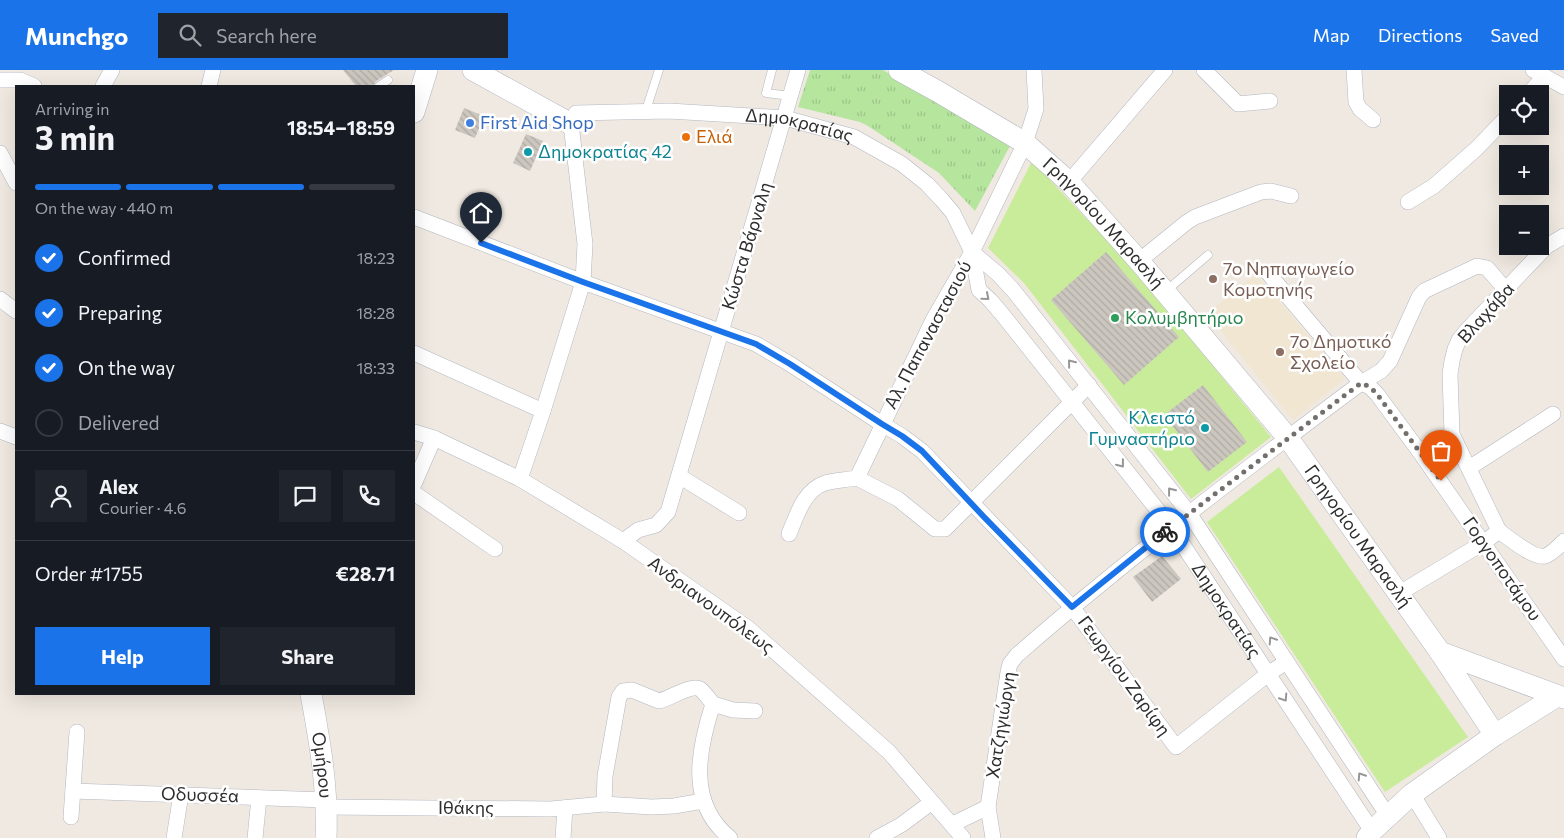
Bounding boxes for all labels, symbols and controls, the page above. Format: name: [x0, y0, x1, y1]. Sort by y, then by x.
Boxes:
search box: [158, 13, 508, 58]
text: Munchgo: [25, 21, 128, 50]
icon: search: [176, 21, 204, 49]
text: Search here: [216, 24, 317, 47]
text: Map: [1313, 24, 1350, 46]
text: Directions: [1378, 24, 1462, 46]
text: Saved: [1490, 24, 1539, 46]
map controls: [1499, 85, 1549, 255]
button: locate: [1499, 85, 1549, 135]
text: Arriving in: [35, 99, 109, 118]
street label: Δημοκρατίας: [745, 104, 856, 146]
place label: First Aid Shop: [480, 111, 594, 133]
text: 18:54–18:59: [287, 116, 395, 139]
text: 3 min: [35, 117, 115, 157]
marker: First Aid Shop: [464, 117, 476, 129]
place label: Ελιά: [696, 125, 733, 147]
marker: Ελιά: [680, 131, 692, 143]
place label: Δημοκρατίας 42: [538, 140, 672, 162]
button: +: [1499, 145, 1549, 195]
marker: Δημοκρατίας 42: [522, 146, 534, 158]
street label: Γρηγορίου Μαρασλή: [1039, 152, 1169, 293]
street label: Κώστα Βάρναλη: [716, 179, 776, 312]
pin: [460, 192, 502, 243]
text: On the way · 440 m: [35, 198, 173, 217]
icon: home: [467, 199, 495, 227]
button: −: [1499, 205, 1549, 255]
icon: check: [35, 244, 63, 272]
text: Confirmed: [78, 246, 171, 269]
text: 18:23: [357, 248, 395, 267]
street label: Αλ. Παπαναστασιού: [879, 257, 976, 412]
place label: 7ο Νηπιαγωγείο Κομοτηνής: [1223, 257, 1354, 300]
marker: 7ο Νηπιαγωγείο Κομοτηνής: [1207, 273, 1219, 285]
street label: Βλαχάβα: [1452, 277, 1518, 347]
one-way arrow: [980, 291, 989, 300]
icon: check: [35, 299, 63, 327]
text: Preparing: [78, 301, 162, 324]
text: 18:28: [356, 303, 395, 322]
place label: Κολυμβητήριο: [1125, 306, 1244, 328]
marker: Κολυμβητήριο: [1109, 312, 1121, 324]
place label: 7ο Δημοτικό Σχολείο: [1290, 330, 1392, 373]
marker: 7ο Δημοτικό Σχολείο: [1274, 346, 1286, 358]
icon: check: [35, 354, 63, 382]
text: On the way: [78, 356, 175, 379]
text: 18:33: [356, 358, 395, 377]
one-way arrow: [1068, 359, 1077, 368]
place label: Κλειστό Γυμναστήριο: [1088, 406, 1195, 449]
text: Delivered: [78, 411, 159, 434]
marker: Κλειστό Γυμναστήριο: [1199, 422, 1211, 434]
pin: [1420, 430, 1462, 481]
icon: bag: [1427, 437, 1455, 465]
one-way arrow: [1115, 458, 1123, 467]
street label: Γρηγορίου Μαρασλή: [1300, 460, 1417, 611]
button: person: [35, 470, 87, 522]
button: chat: [279, 470, 331, 522]
button: phone: [343, 470, 395, 522]
text: Alex: [99, 475, 139, 498]
one-way arrow: [1168, 487, 1177, 497]
text: Courier · 4.6: [99, 498, 186, 517]
courier: [1140, 507, 1190, 557]
street label: Γοργοποτάμου: [1459, 512, 1547, 625]
icon: bike: [1151, 518, 1179, 546]
street label: Ανδριανουπόλεως: [644, 551, 779, 657]
street label: Δημοκρατίας: [1188, 558, 1267, 662]
text: Order #1755: [35, 562, 143, 585]
text: €28.71: [336, 562, 395, 585]
street label: Γεωργίου Ζαρίφη: [1074, 611, 1176, 740]
button: Help: [35, 627, 210, 685]
button: Share: [220, 627, 395, 685]
one-way arrow: [1268, 636, 1278, 645]
street label: Χατζηγιώργη: [981, 670, 1019, 780]
one-way arrow: [1278, 692, 1287, 701]
street label: Ομήρου: [308, 730, 338, 799]
one-way arrow: [1358, 772, 1367, 781]
street label: Οδυσσέα: [161, 782, 239, 806]
street label: Ιθάκης: [438, 796, 494, 818]

